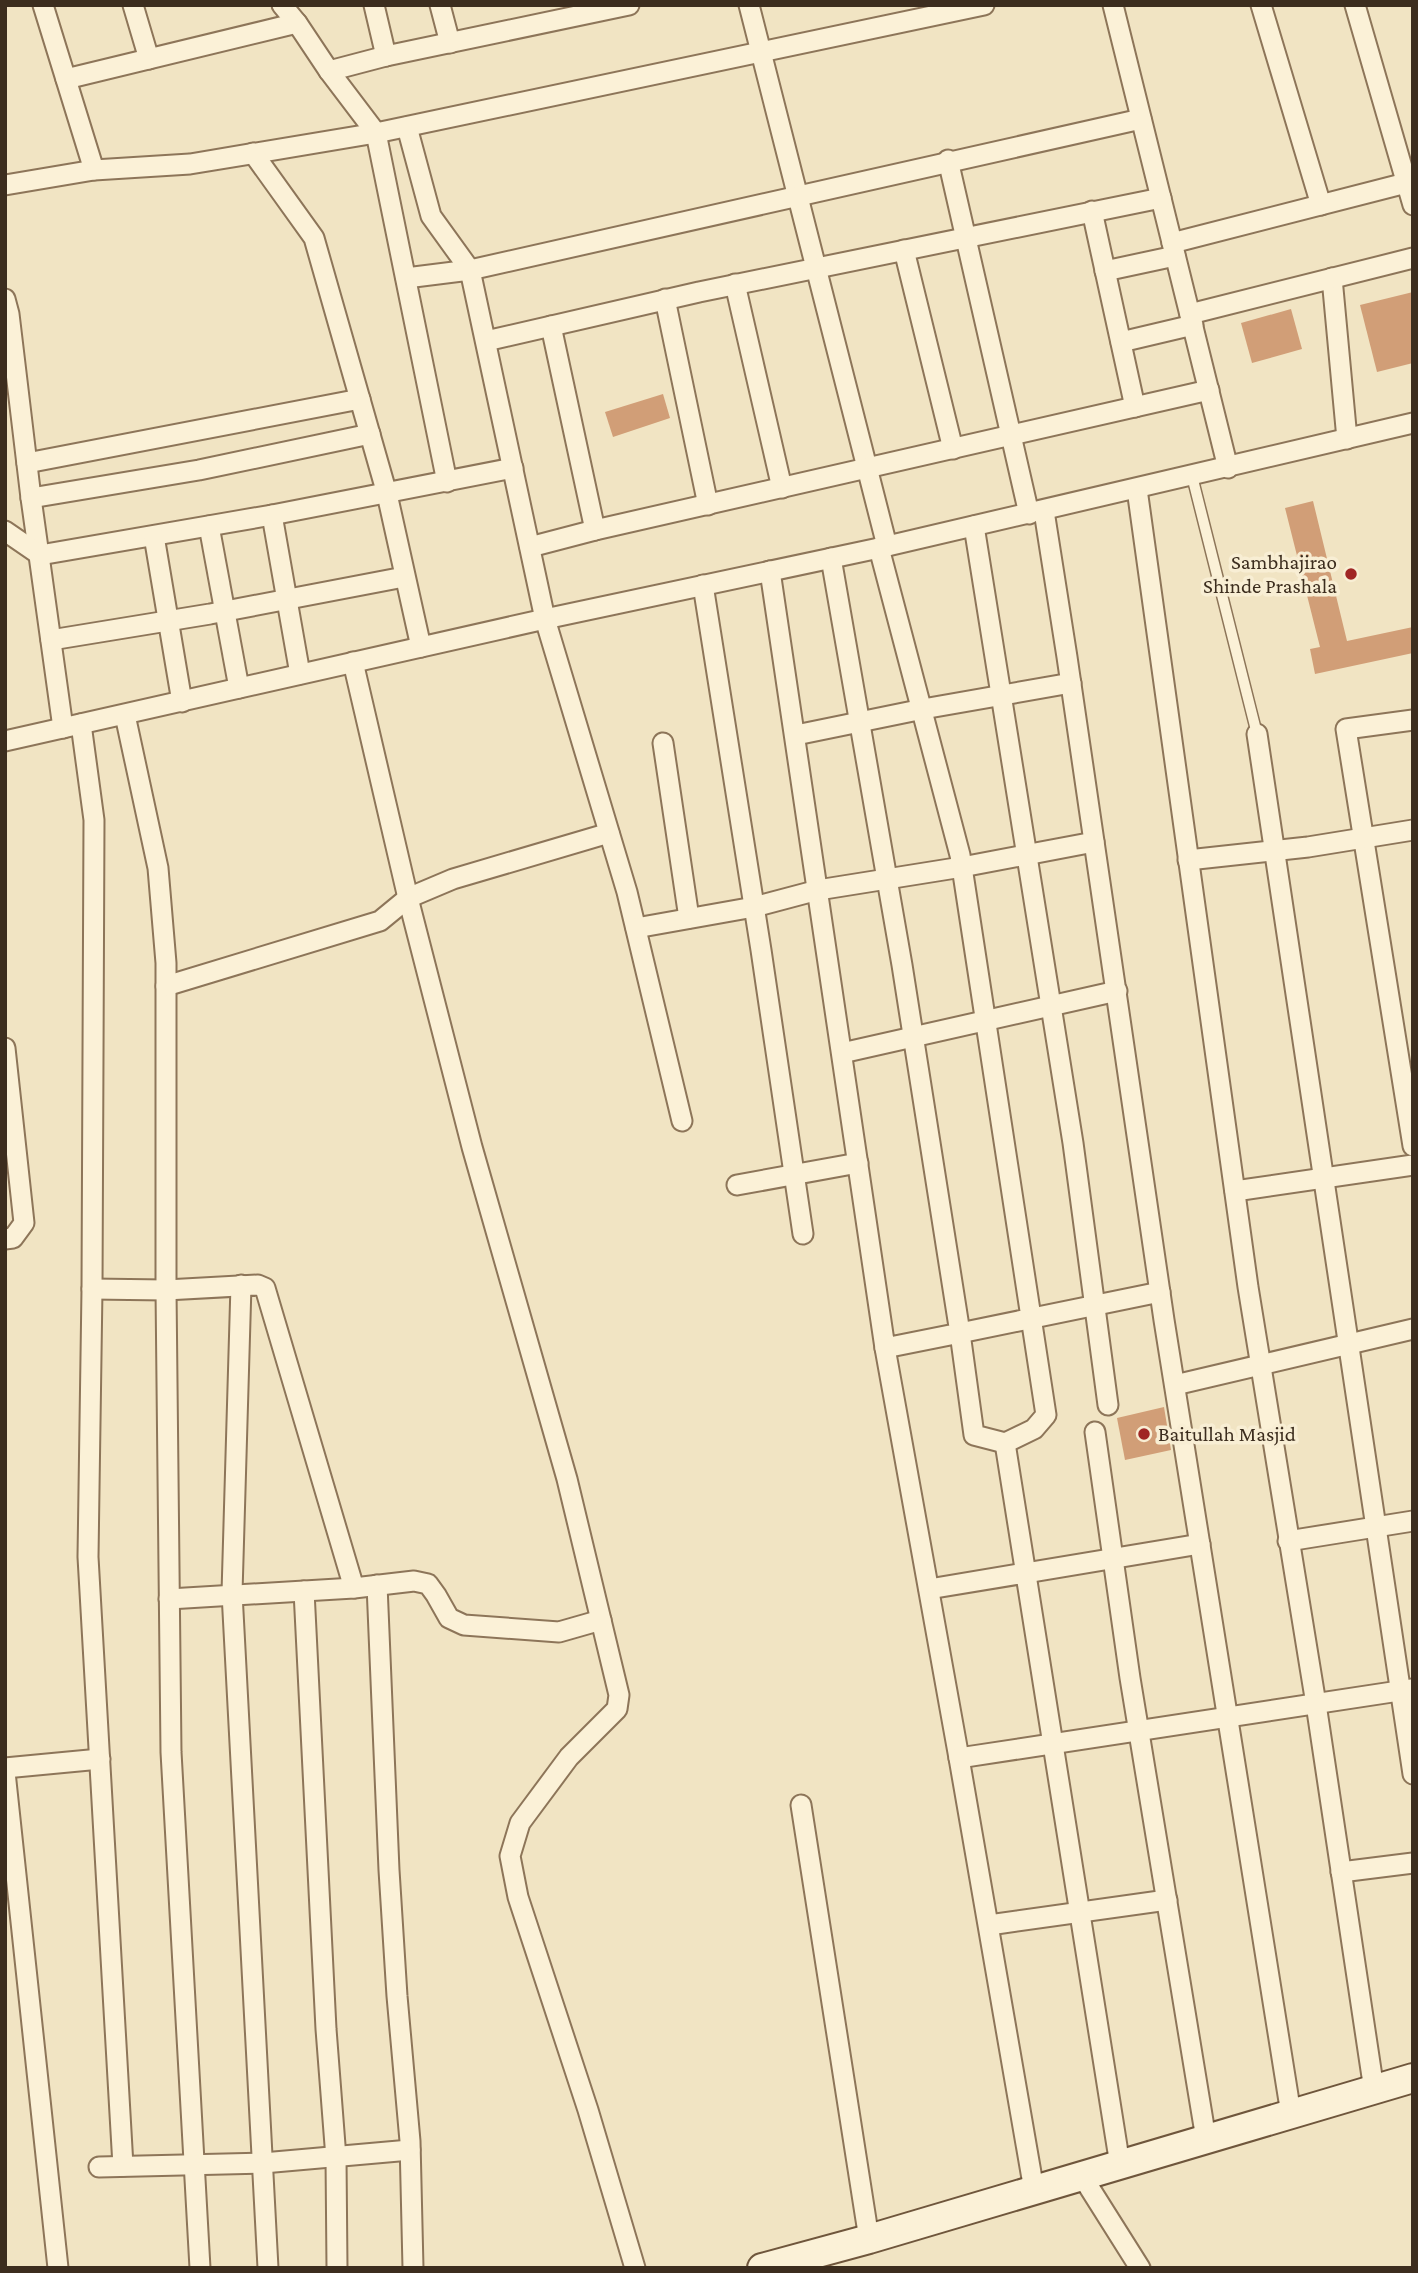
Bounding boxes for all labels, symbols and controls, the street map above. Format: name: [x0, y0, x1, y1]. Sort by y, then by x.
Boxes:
place label: Sambhajirao Shinde Prashala: [1203, 550, 1337, 598]
marker: Sambhajirao Shinde Prashala: [1343, 566, 1359, 582]
place label: Baitullah Masjid: [1158, 1422, 1296, 1446]
marker: Baitullah Masjid: [1136, 1426, 1152, 1442]

